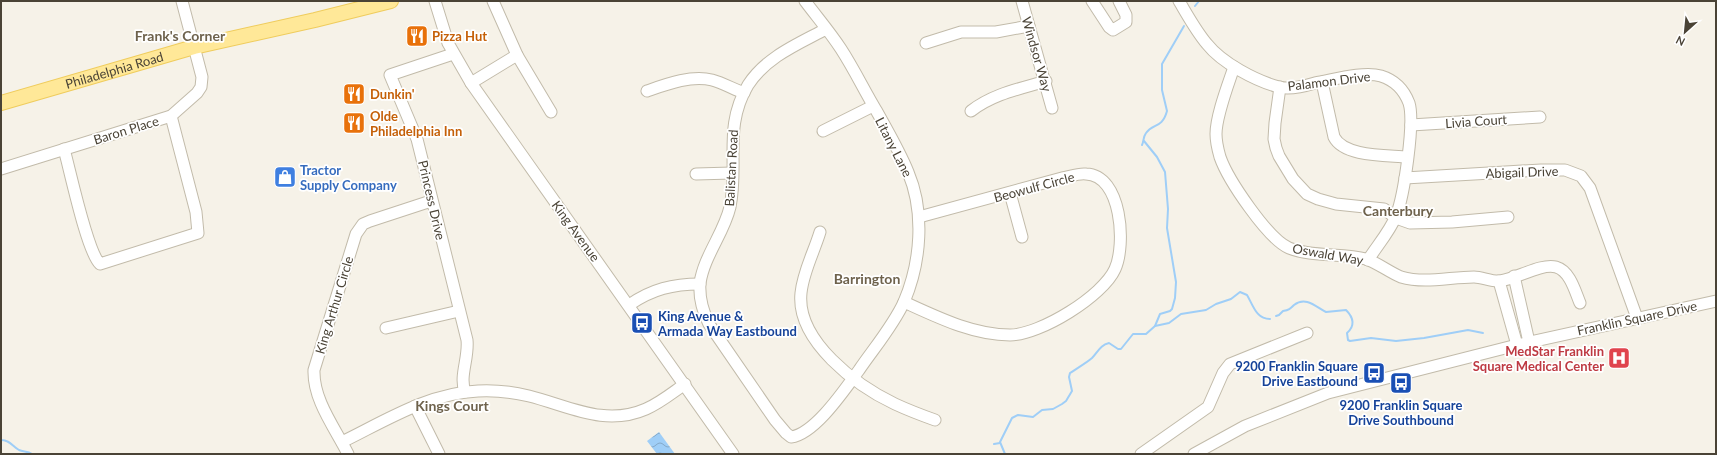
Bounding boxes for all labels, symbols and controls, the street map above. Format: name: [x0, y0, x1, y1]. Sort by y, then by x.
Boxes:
north arrow: [1665, 12, 1705, 52]
street label: Windsor Way: [1019, 15, 1055, 94]
restaurant icon: Pizza Hut: [404, 23, 430, 49]
district label: Frank's Corner: [135, 27, 226, 44]
place label: Pizza Hut: [432, 28, 487, 44]
text: N: [1674, 34, 1687, 49]
street label: Philadelphia Road: [63, 48, 165, 92]
street label: Palamon Drive: [1287, 68, 1371, 94]
restaurant icon: Dunkin': [341, 81, 367, 107]
place label: Dunkin': [370, 86, 415, 102]
place label: Olde Philadelphia Inn: [370, 108, 462, 139]
restaurant icon: Olde Philadelphia Inn: [341, 110, 367, 136]
street label: Livia Court: [1445, 111, 1508, 131]
street label: Baron Place: [91, 112, 161, 148]
street label: Litany Lane: [872, 114, 916, 180]
street label: Balistan Road: [721, 129, 741, 207]
street label: Princess Drive: [415, 159, 449, 242]
place label: Tractor Supply Company: [300, 162, 397, 193]
street label: Abigail Drive: [1485, 163, 1559, 181]
shop icon: Tractor Supply Company: [272, 164, 298, 190]
street label: Beowulf Circle: [992, 168, 1076, 205]
street label: King Avenue: [548, 197, 604, 265]
district label: Canterbury: [1363, 202, 1434, 219]
street label: Oswald Way: [1291, 240, 1365, 268]
street label: King Arthur Circle: [312, 254, 357, 356]
district label: Barrington: [834, 270, 900, 287]
street label: Franklin Square Drive: [1576, 297, 1699, 339]
place label: King Avenue & Armada Way Eastbound: [657, 308, 797, 339]
bus stop icon: King Avenue & Armada Way Eastbound: [629, 310, 655, 336]
place label: MedStar Franklin Square Medical Center: [1473, 343, 1604, 374]
hospital icon: MedStar Franklin Square Medical Center: [1606, 345, 1632, 371]
place label: 9200 Franklin Square Drive Eastbound: [1235, 358, 1358, 389]
bus stop icon: 9200 Franklin Square Drive Eastbound: [1361, 360, 1387, 386]
bus stop icon: 9200 Franklin Square Drive Southbound: [1388, 370, 1414, 396]
district label: Kings Court: [415, 397, 490, 414]
place label: 9200 Franklin Square Drive Southbound: [1340, 397, 1462, 428]

